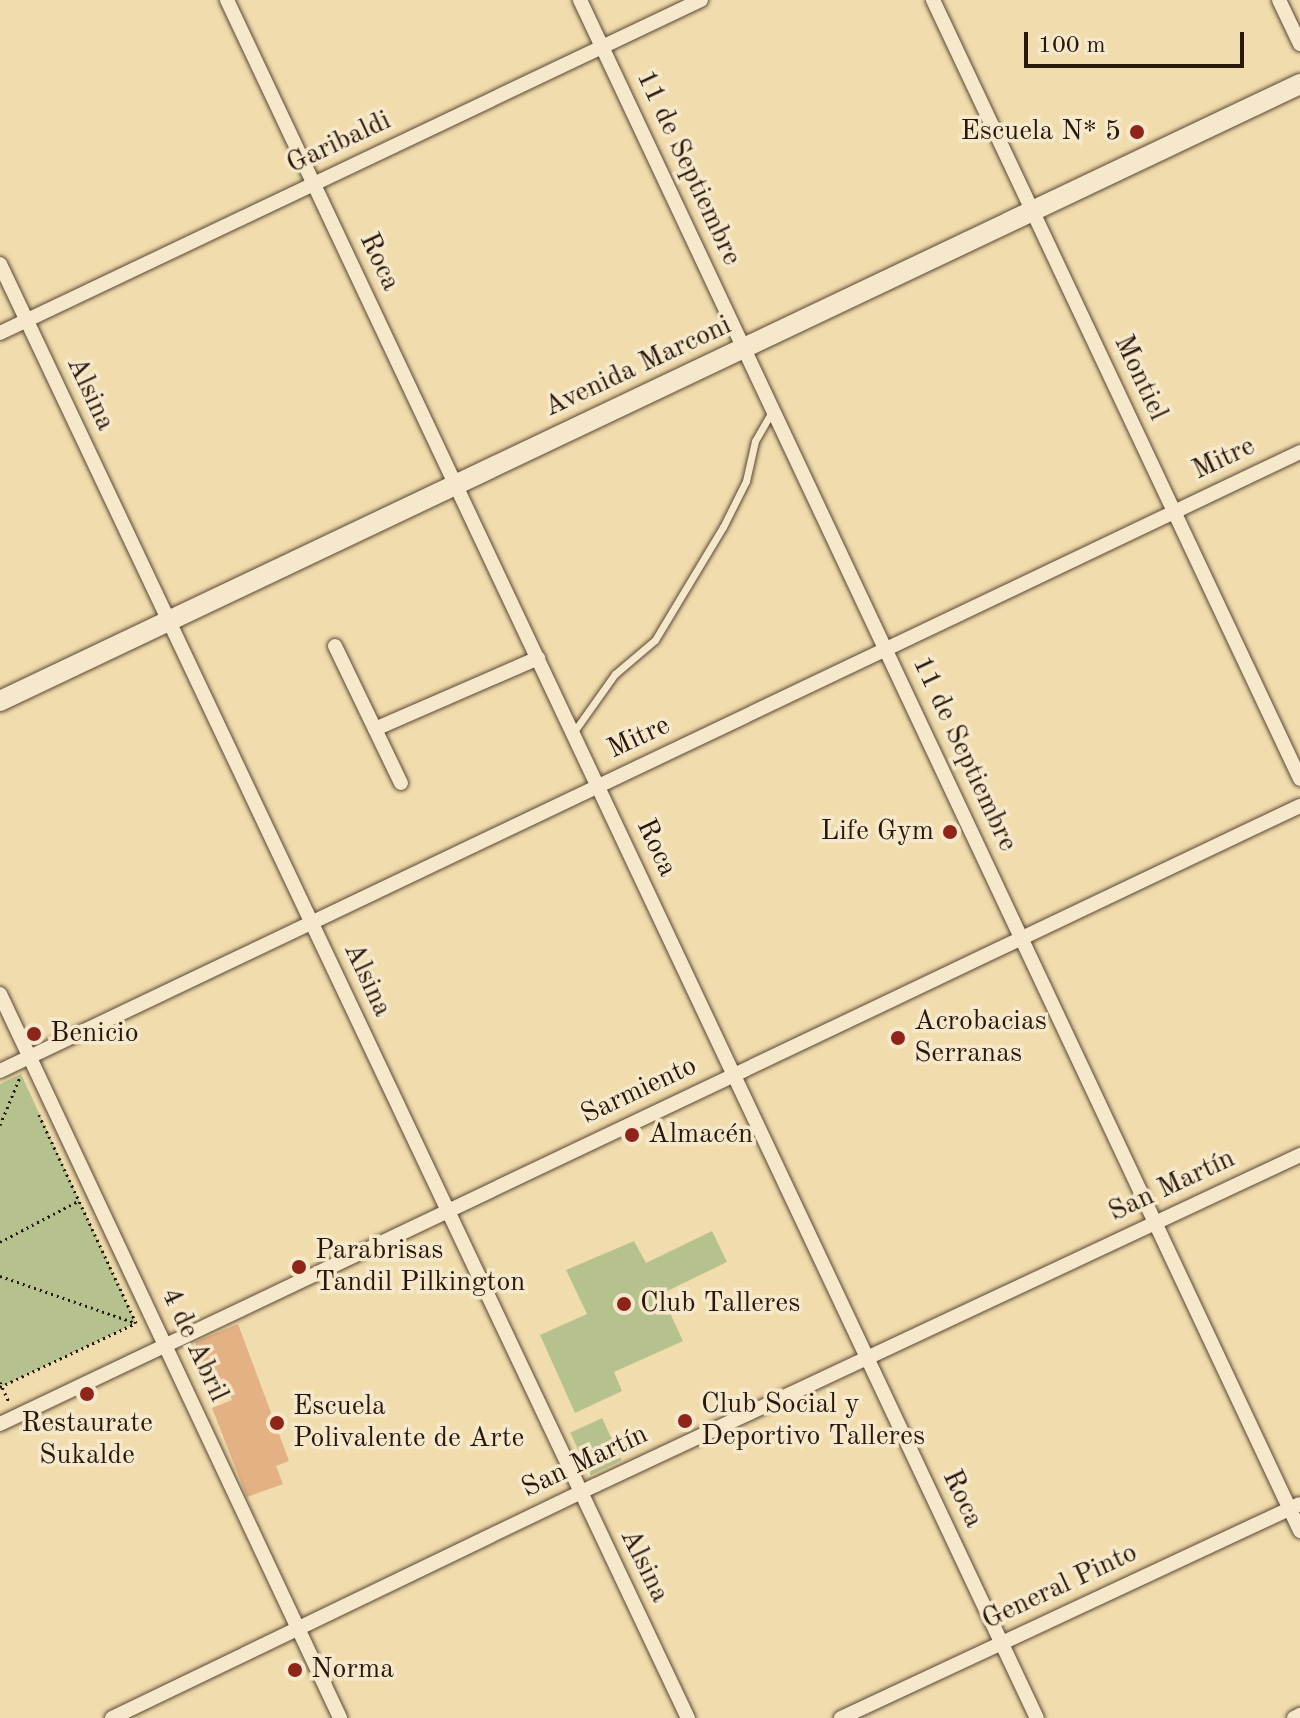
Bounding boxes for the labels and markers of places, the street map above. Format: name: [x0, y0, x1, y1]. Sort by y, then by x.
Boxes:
place label: Escuela N* 5: [961, 115, 1121, 149]
marker: Escuela N* 5: [1128, 123, 1146, 141]
place label: Life Gym: [820, 815, 934, 849]
marker: Life Gym: [941, 823, 959, 841]
place label: Acrobacias Serranas: [914, 1005, 1047, 1071]
place label: Benicio: [50, 1017, 139, 1051]
marker: Benicio: [25, 1025, 43, 1043]
marker: Acrobacias Serranas: [889, 1029, 907, 1047]
place label: Almacén: [648, 1118, 753, 1152]
marker: Almacén: [623, 1126, 641, 1144]
place label: Parabrisas Tandil Pilkington: [315, 1234, 525, 1300]
marker: Parabrisas Tandil Pilkington: [290, 1258, 308, 1276]
place label: Club Talleres: [640, 1287, 800, 1321]
marker: Club Talleres: [615, 1295, 633, 1313]
marker: Restaurate Sukalde: [78, 1385, 96, 1403]
place label: Club Social y Deportivo Talleres: [701, 1388, 925, 1454]
place label: Escuela Polivalente de Arte: [293, 1390, 524, 1456]
place label: Restaurate Sukalde: [21, 1407, 153, 1473]
marker: Club Social y Deportivo Talleres: [676, 1412, 694, 1430]
marker: Escuela Polivalente de Arte: [268, 1414, 286, 1432]
place label: Norma: [311, 1653, 394, 1687]
marker: Norma: [286, 1661, 304, 1679]

